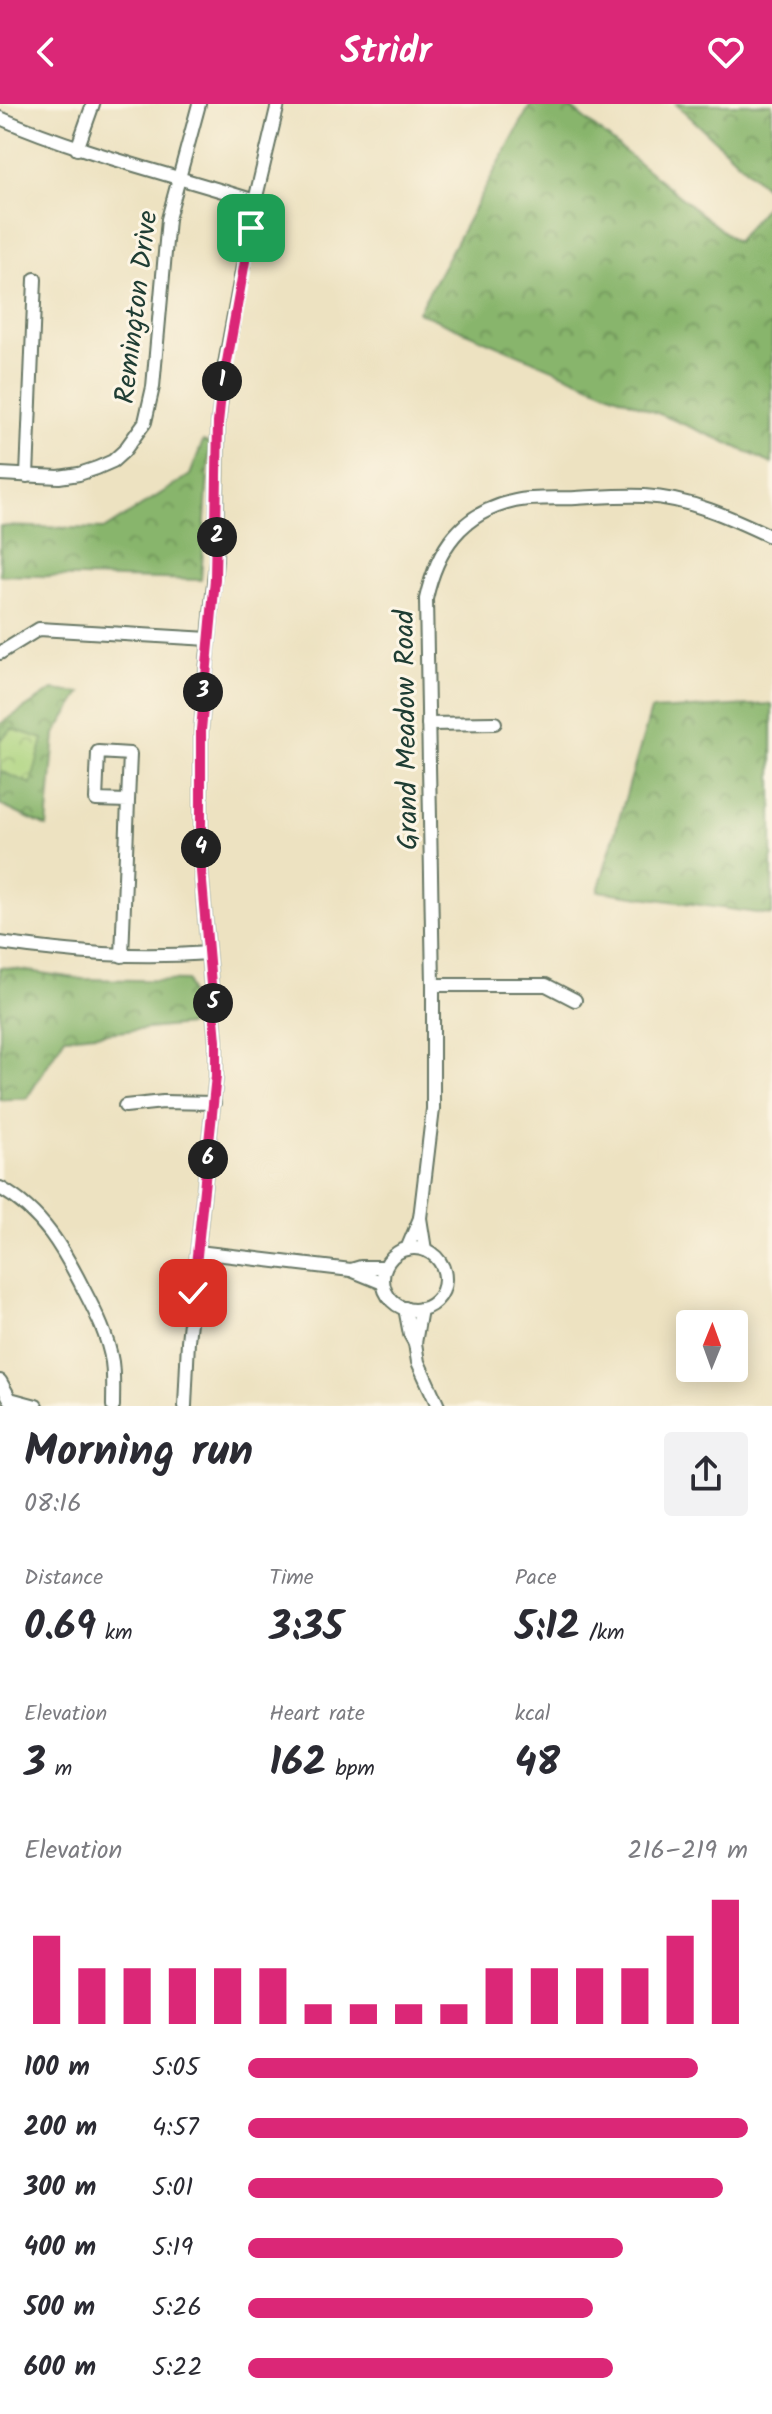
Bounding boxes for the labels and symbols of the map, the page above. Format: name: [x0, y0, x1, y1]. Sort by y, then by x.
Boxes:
pin: [217, 194, 285, 262]
street label: Remington Drive: [103, 208, 172, 406]
pin: 1: [202, 361, 242, 401]
pin: 2: [197, 517, 237, 557]
street label: Grand Meadow Road: [383, 608, 432, 850]
pin: 3: [183, 672, 223, 712]
pin: 4: [181, 828, 221, 868]
pin: 5: [193, 983, 233, 1023]
pin: 6: [188, 1139, 228, 1179]
pin: [159, 1259, 227, 1327]
north arrow: [676, 1310, 748, 1382]

